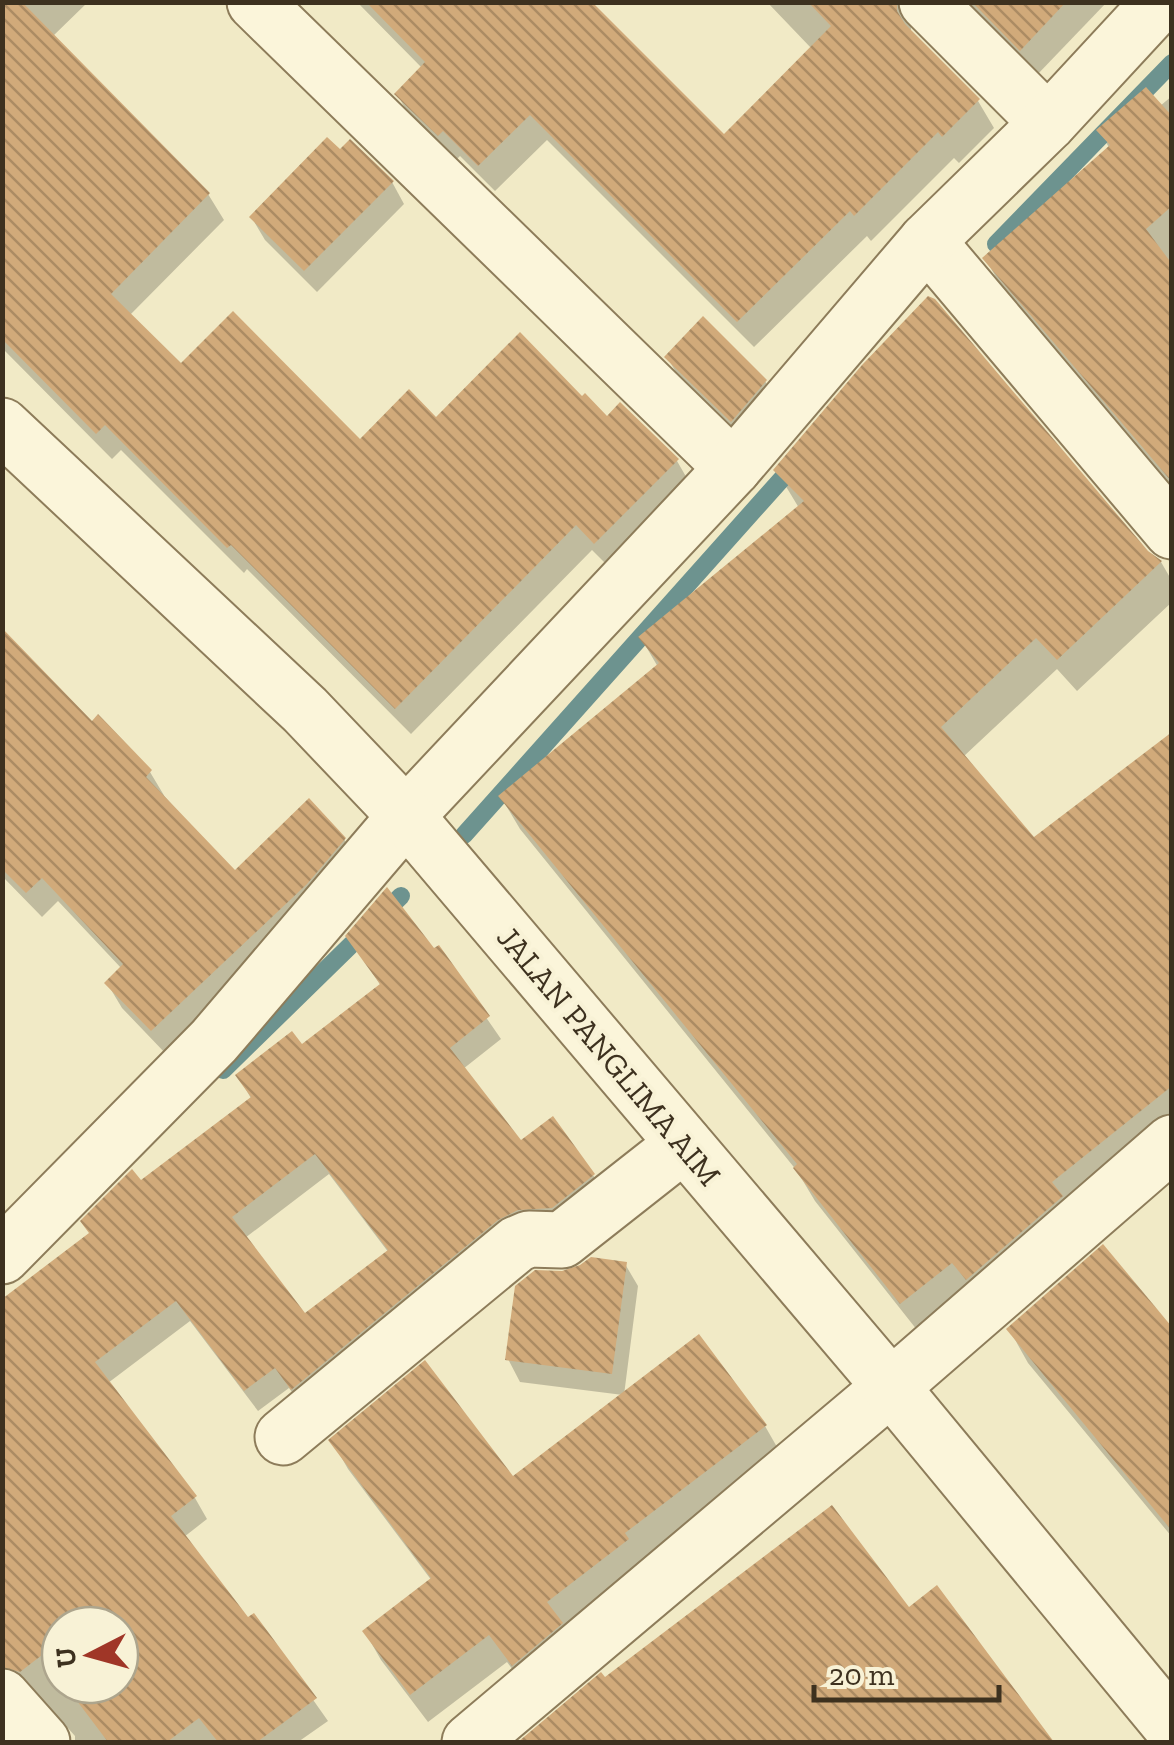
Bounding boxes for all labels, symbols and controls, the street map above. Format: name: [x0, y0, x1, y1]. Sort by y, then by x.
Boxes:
street label: JALAN PANGLIMA AIM: [489, 918, 729, 1194]
north arrow: [40, 1605, 140, 1705]
scale bar: [814, 1640, 999, 1702]
text: U: [48, 1646, 83, 1669]
text: 20 m: [829, 1657, 895, 1693]

